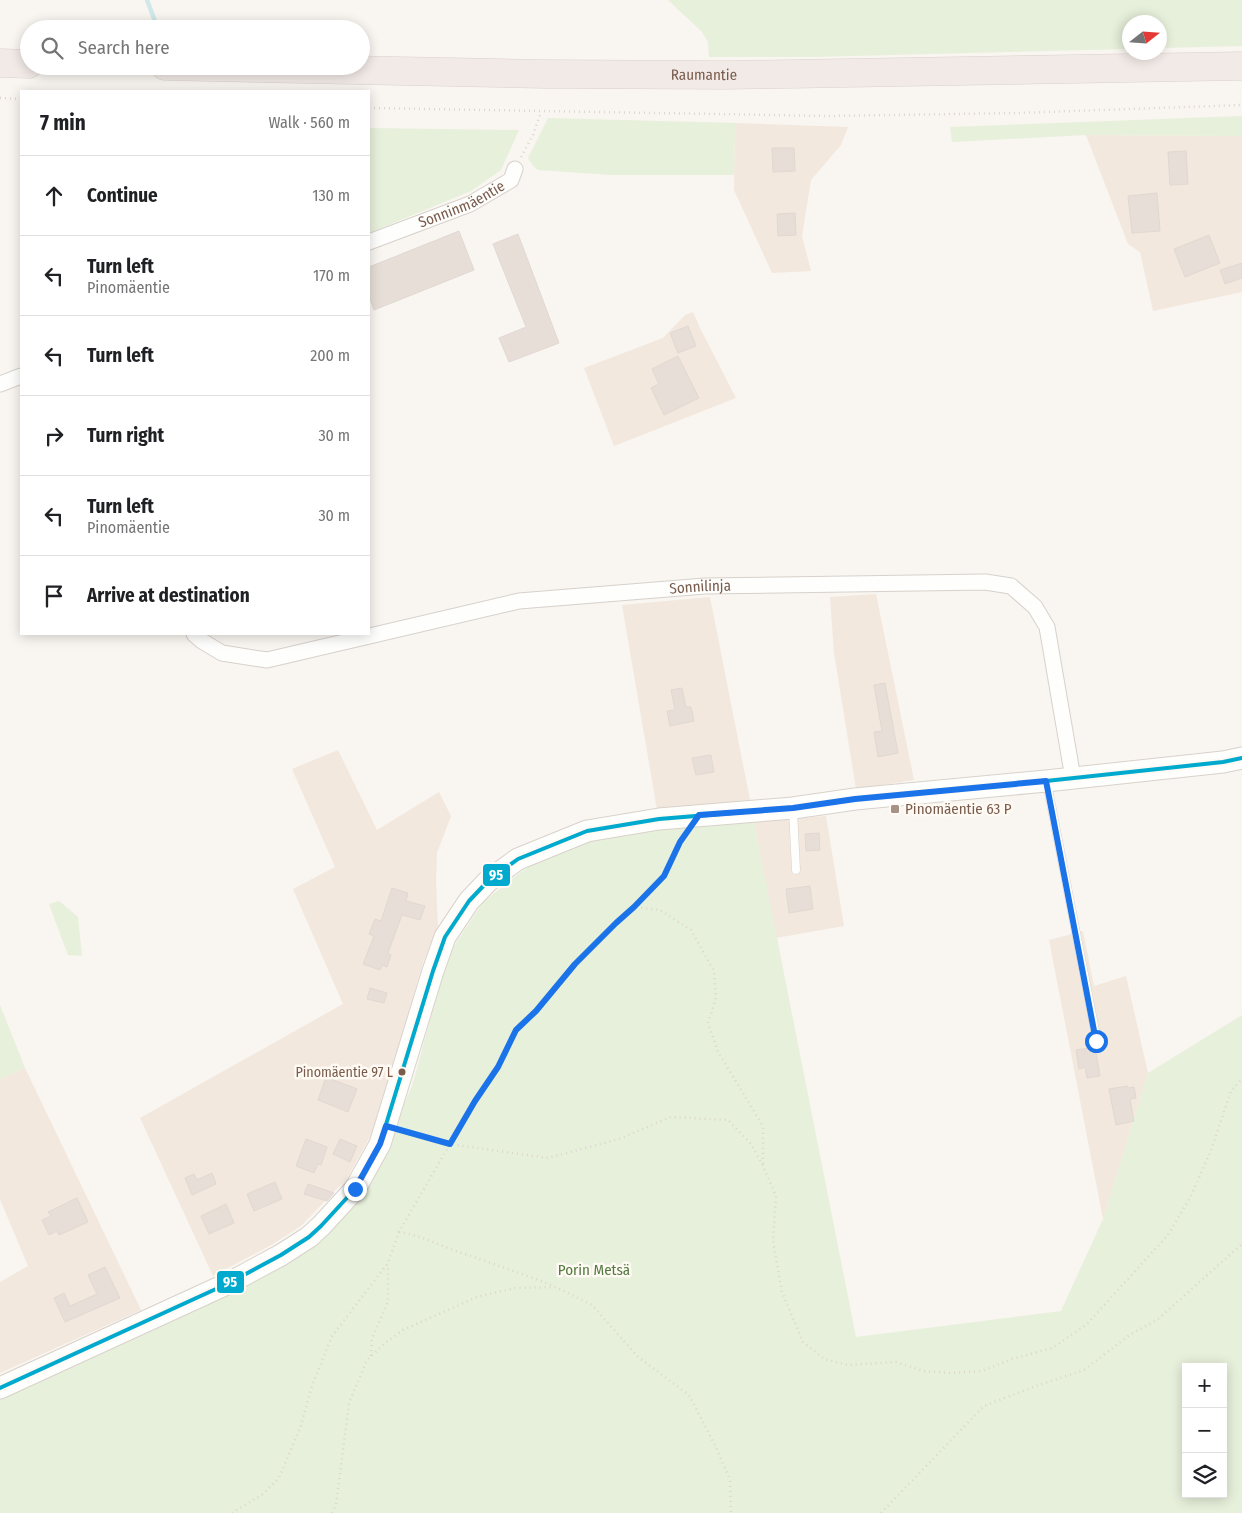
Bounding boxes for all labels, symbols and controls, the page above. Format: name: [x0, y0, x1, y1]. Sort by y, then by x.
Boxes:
north arrow: [1122, 15, 1167, 60]
search box: [20, 20, 370, 75]
icon: search: [38, 34, 66, 62]
text: Search here: [78, 36, 170, 59]
street label: Raumantie: [671, 66, 737, 84]
text: 7 min: [40, 110, 86, 136]
text: Walk · 560 m: [269, 113, 350, 132]
street label: Sonninmäentie: [416, 177, 508, 232]
icon: ahead: [40, 182, 68, 210]
text: Continue: [87, 184, 158, 207]
text: 130 m: [312, 186, 350, 205]
text: Turn left: [87, 255, 154, 278]
icon: left: [40, 262, 68, 290]
text: 170 m: [313, 266, 350, 285]
text: Pinomäentie: [87, 278, 170, 297]
icon: left: [40, 342, 68, 370]
text: Turn left: [87, 344, 154, 367]
text: 200 m: [310, 346, 350, 365]
icon: right: [40, 422, 68, 450]
text: Turn right: [87, 424, 164, 447]
text: 30 m: [318, 426, 350, 445]
text: Turn left: [87, 495, 154, 518]
icon: left: [40, 502, 68, 530]
text: 30 m: [318, 506, 350, 525]
text: Pinomäentie: [87, 518, 170, 537]
street label: Sonnilinja: [669, 577, 731, 598]
icon: arrive: [40, 582, 68, 610]
text: Arrive at destination: [87, 584, 250, 607]
place label: Pinomäentie 63 P: [905, 800, 1012, 818]
marker: Pinomäentie 63 P: [889, 803, 901, 815]
line badge: 95: [482, 863, 511, 887]
text: 95: [489, 867, 503, 884]
route start: [1085, 1030, 1108, 1053]
place label: Pinomäentie 97 L: [295, 1064, 393, 1081]
marker: Pinomäentie 97 L: [397, 1067, 407, 1077]
route end: [344, 1178, 367, 1201]
park label: Porin Metsä: [558, 1261, 630, 1279]
line badge: 95: [216, 1270, 245, 1294]
text: 95: [223, 1274, 237, 1291]
map controls: [1182, 1363, 1227, 1498]
button: +: [1182, 1363, 1227, 1408]
button: −: [1182, 1408, 1227, 1453]
button: layers: [1182, 1453, 1227, 1498]

